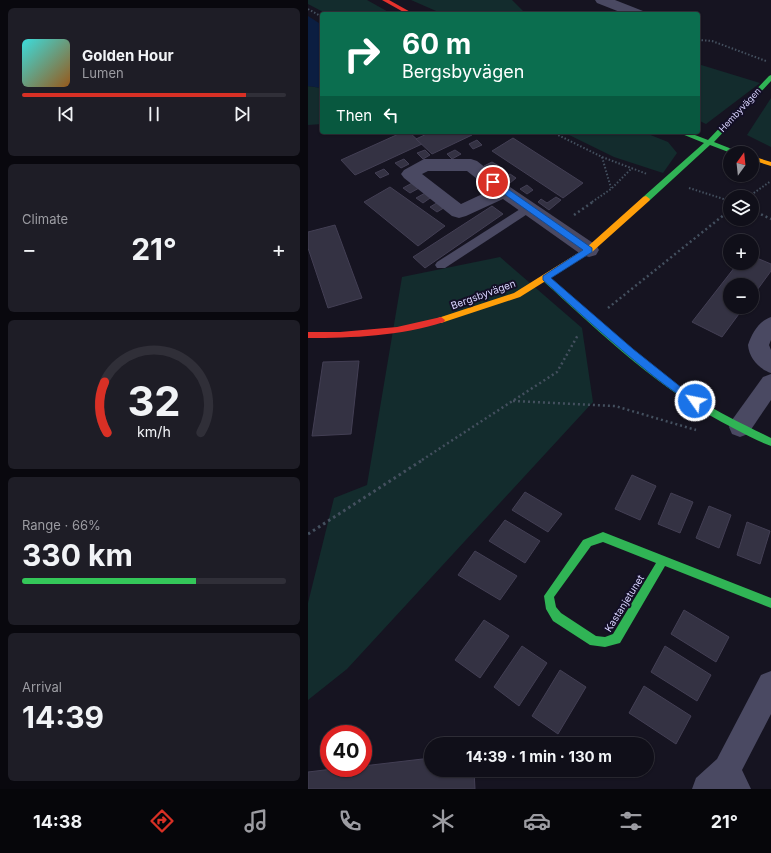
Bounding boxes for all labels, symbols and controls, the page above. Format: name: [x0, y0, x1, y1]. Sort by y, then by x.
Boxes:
text: 60 m: [402, 27, 471, 61]
icon: right: [336, 28, 388, 80]
text: Golden Hour: [82, 46, 174, 65]
text: Bergsbyvägen: [402, 61, 524, 82]
text: Lumen: [82, 65, 124, 81]
street label: Hembyvägen: [716, 85, 763, 134]
icon: previous: [55, 103, 77, 125]
icon: pause: [143, 103, 165, 125]
icon: next: [231, 103, 253, 125]
icon: left: [380, 104, 402, 126]
text: Then: [336, 106, 372, 125]
north arrow: [723, 146, 759, 182]
map controls: [723, 146, 759, 314]
pin: [476, 165, 510, 199]
icon: arrive: [482, 171, 504, 193]
button: layers: [723, 190, 759, 226]
text: Climate: [22, 211, 68, 227]
text: 21°: [131, 231, 177, 267]
button: +: [723, 234, 759, 270]
text: −: [22, 236, 37, 262]
text: +: [271, 236, 286, 262]
street label: Bergsbyvägen: [449, 277, 517, 311]
button: −: [723, 278, 759, 314]
text: 32: [127, 375, 181, 425]
position arrow: [674, 380, 716, 422]
text: km/h: [137, 422, 171, 439]
text: Range · 66%: [22, 517, 101, 533]
text: 330 km: [22, 537, 133, 573]
street label: Kastanjetunet: [602, 572, 647, 634]
text: Arrival: [22, 679, 62, 695]
text: 14:39: [22, 699, 104, 735]
speed limit sign: 40: [320, 725, 372, 777]
text: 14:39 · 1 min · 130 m: [466, 747, 612, 766]
icon: directions: [148, 807, 176, 835]
icon: music: [242, 807, 270, 835]
icon: phone: [336, 807, 364, 835]
icon: climate: [429, 807, 457, 835]
icon: car: [523, 807, 551, 835]
icon: filters: [617, 807, 645, 835]
text: 14:38: [33, 811, 82, 832]
text: 21°: [711, 811, 738, 832]

